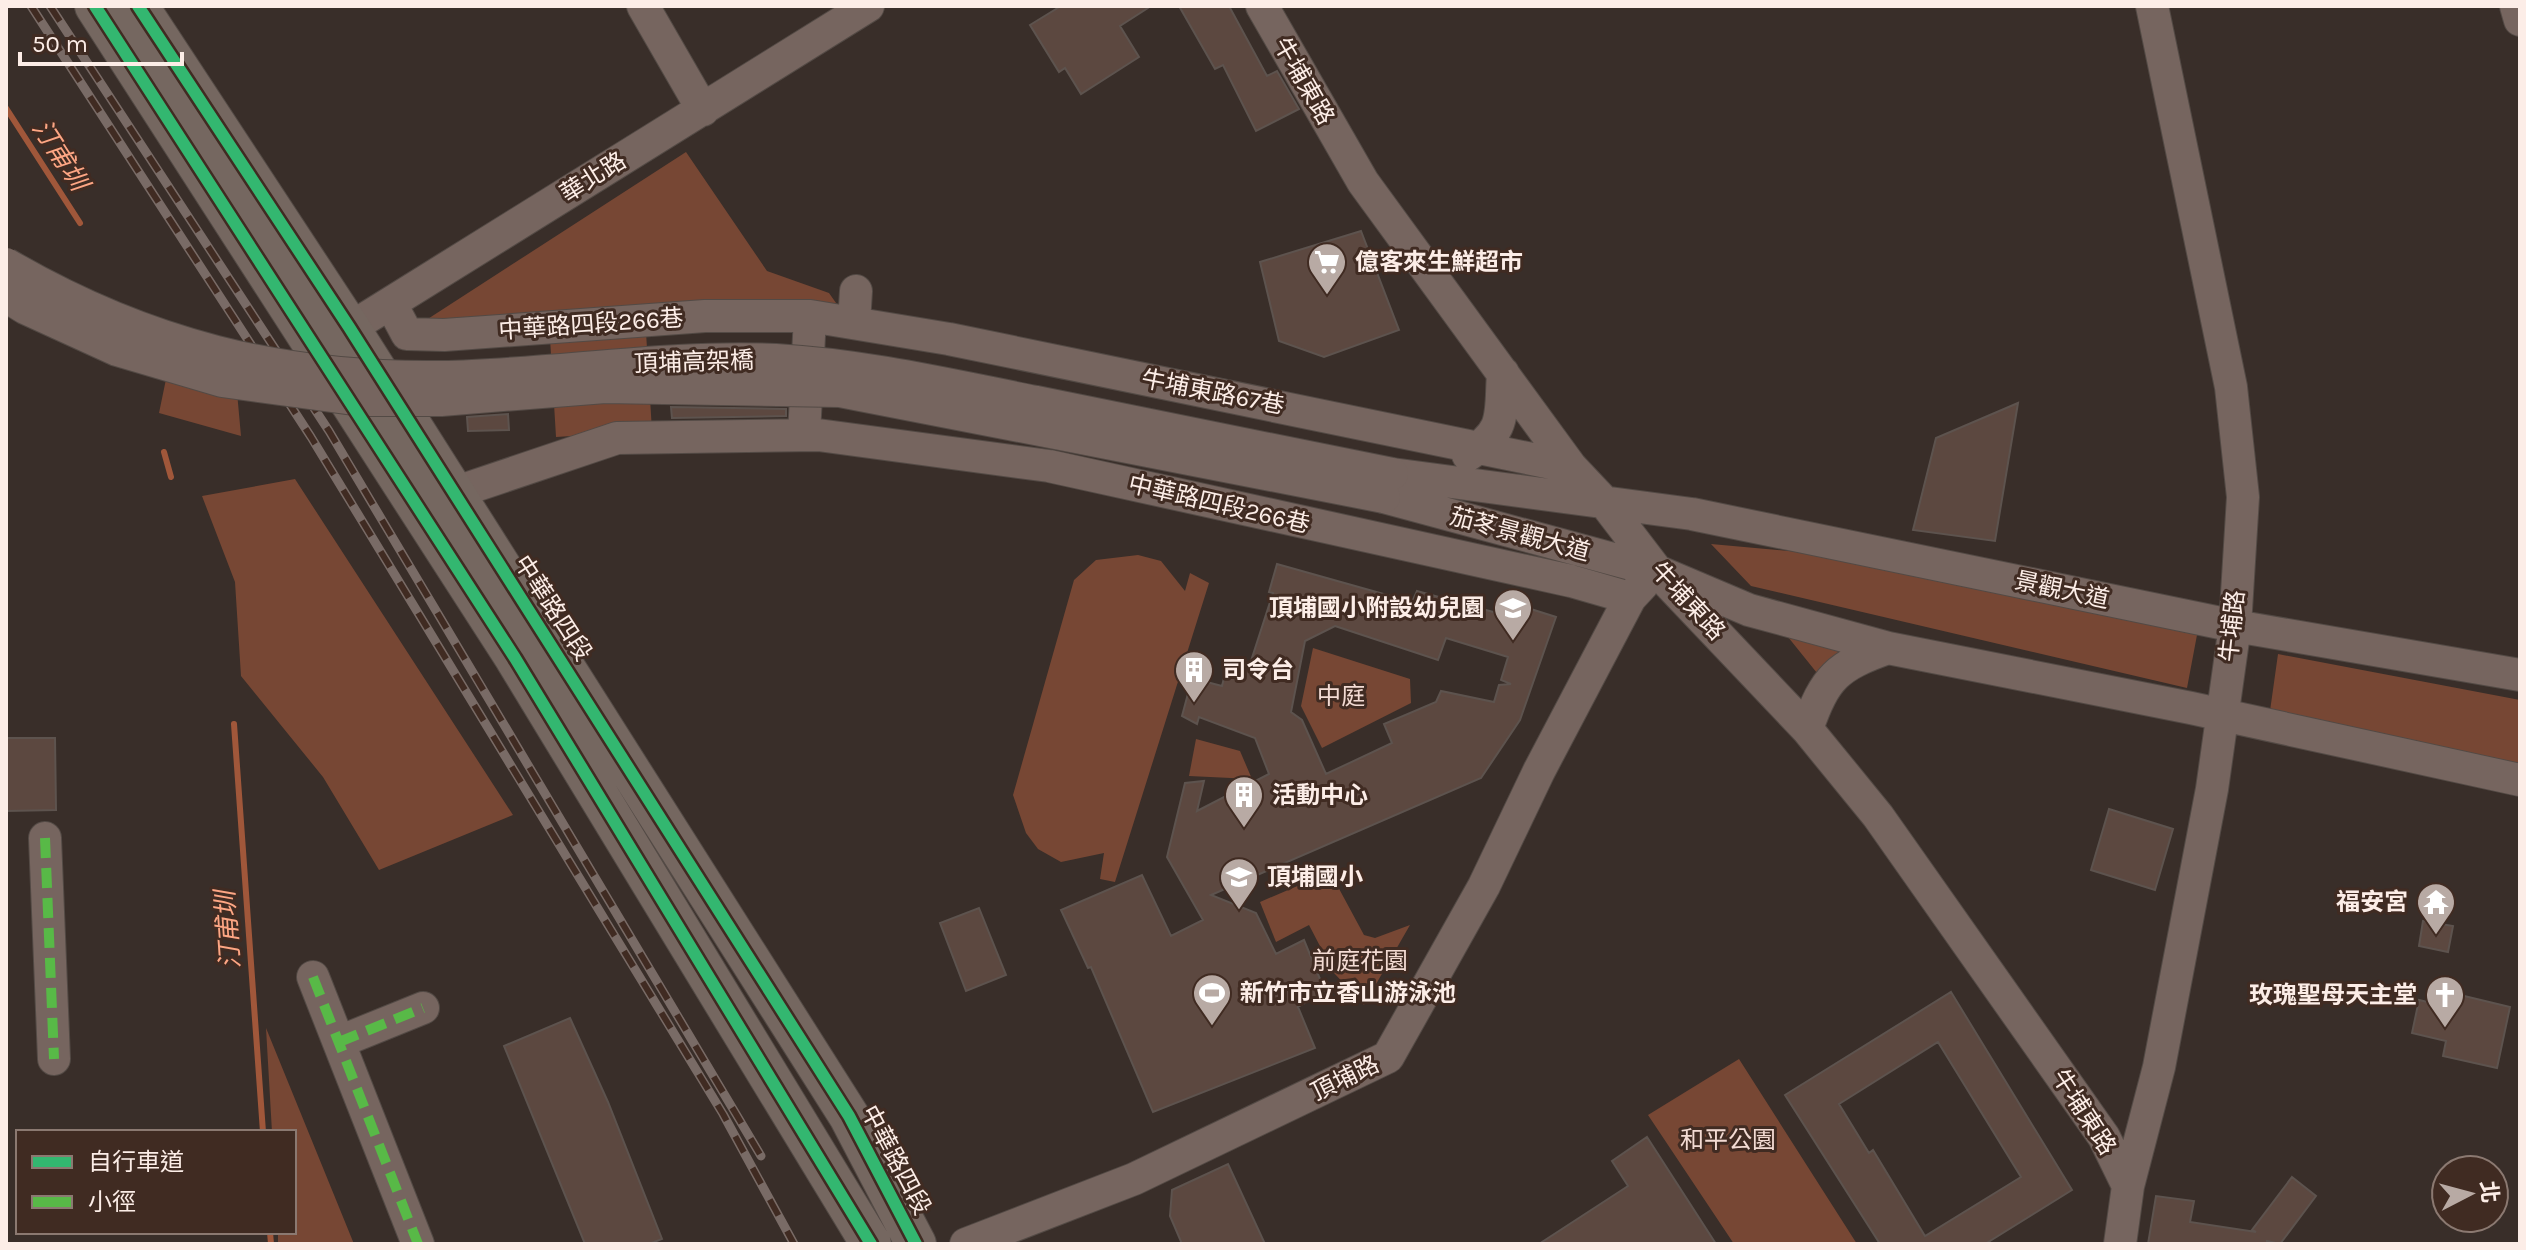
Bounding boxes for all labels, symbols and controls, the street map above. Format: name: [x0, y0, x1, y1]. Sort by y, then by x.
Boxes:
scale bar: [20, 16, 182, 66]
text: 50 m: [32, 30, 88, 58]
street label: 牛埔東路: [1268, 32, 1340, 130]
water label: 汀甫圳: [26, 114, 96, 199]
street label: 華北路: [555, 146, 631, 208]
supermarket icon: 億客來生鮮超市: [1306, 241, 1348, 296]
place label: 億客來生鮮超市: [1355, 248, 1523, 276]
street label: 中華路四段266巷: [498, 304, 684, 344]
street label: 頂埔高架橋: [634, 346, 754, 378]
street label: 牛埔東路67巷: [1139, 364, 1287, 420]
street label: 中華路四段266巷: [1126, 470, 1312, 538]
street label: 茄苳景觀大道: [1447, 502, 1593, 566]
street label: 中華路四段: [509, 550, 597, 666]
street label: 牛埔東路: [1645, 556, 1731, 646]
street label: 景觀大道: [2012, 566, 2112, 614]
school or university icon: 頂埔國小附設幼兒園: [1492, 587, 1534, 642]
street label: 牛埔路: [2214, 589, 2250, 663]
place label: 頂埔國小附設幼兒園: [1269, 594, 1485, 622]
building icon: 司令台: [1173, 649, 1215, 704]
place label: 司令台: [1222, 656, 1294, 684]
park label: 中庭: [1317, 682, 1365, 710]
building icon: 活動中心: [1223, 774, 1265, 829]
place label: 活動中心: [1272, 781, 1368, 809]
school or university icon: 頂埔國小: [1218, 856, 1260, 911]
place label: 頂埔國小: [1267, 863, 1363, 891]
temple icon: 福安宮: [2415, 881, 2457, 936]
water label: 汀甫圳: [210, 886, 246, 970]
place label: 福安宮: [2336, 888, 2408, 916]
park label: 前庭花園: [1312, 947, 1408, 975]
sports icon: 新竹市立香山游泳池: [1191, 972, 1233, 1027]
church icon: 玫瑰聖母天主堂: [2424, 974, 2466, 1029]
place label: 新竹市立香山游泳池: [1240, 979, 1456, 1007]
place label: 玫瑰聖母天主堂: [2249, 981, 2417, 1009]
street label: 頂埔路: [1307, 1050, 1383, 1106]
street label: 牛埔東路: [2046, 1064, 2122, 1160]
street label: 中華路四段: [855, 1100, 937, 1220]
park label: 和平公園: [1680, 1126, 1776, 1154]
legend: [16, 1130, 296, 1234]
text: 自行車道: [88, 1148, 184, 1176]
north arrow: [2430, 1154, 2510, 1234]
text: 北: [2475, 1180, 2503, 1204]
text: 小徑: [88, 1188, 136, 1216]

